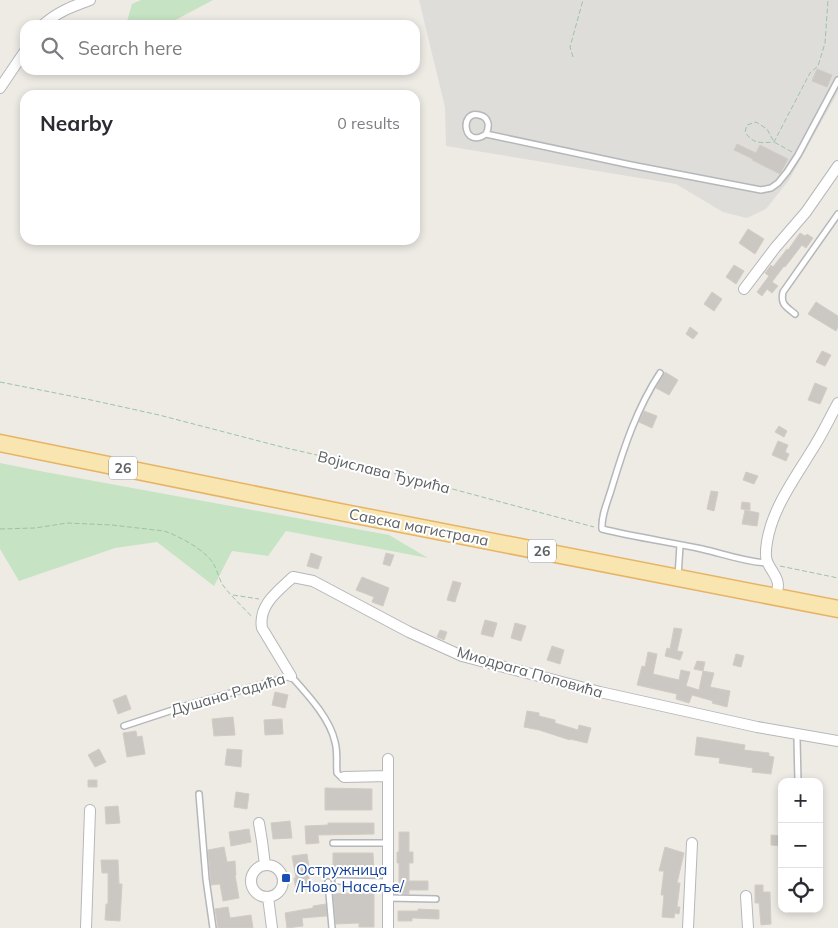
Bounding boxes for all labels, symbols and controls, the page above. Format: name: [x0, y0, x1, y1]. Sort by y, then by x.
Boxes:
search box: [20, 20, 420, 75]
icon: search: [38, 34, 66, 62]
text: Search here: [78, 36, 182, 60]
text: Nearby: [40, 110, 113, 136]
text: 0 results: [337, 113, 400, 133]
street label: Војислава Ђурића: [316, 446, 452, 498]
road number: 26: [109, 456, 137, 479]
street label: Савска магистрала: [348, 504, 490, 550]
road number: 26: [528, 540, 556, 562]
street label: Миодрага Поповића: [455, 642, 605, 702]
street label: Душана Радића: [169, 669, 287, 719]
map controls: [778, 778, 823, 913]
button: +: [778, 778, 823, 823]
button: −: [778, 823, 823, 868]
place label: Остружница /Ново Насеље/: [295, 860, 405, 896]
button: locate: [778, 868, 823, 913]
marker: Остружница /Ново Насеље/: [280, 872, 292, 884]

